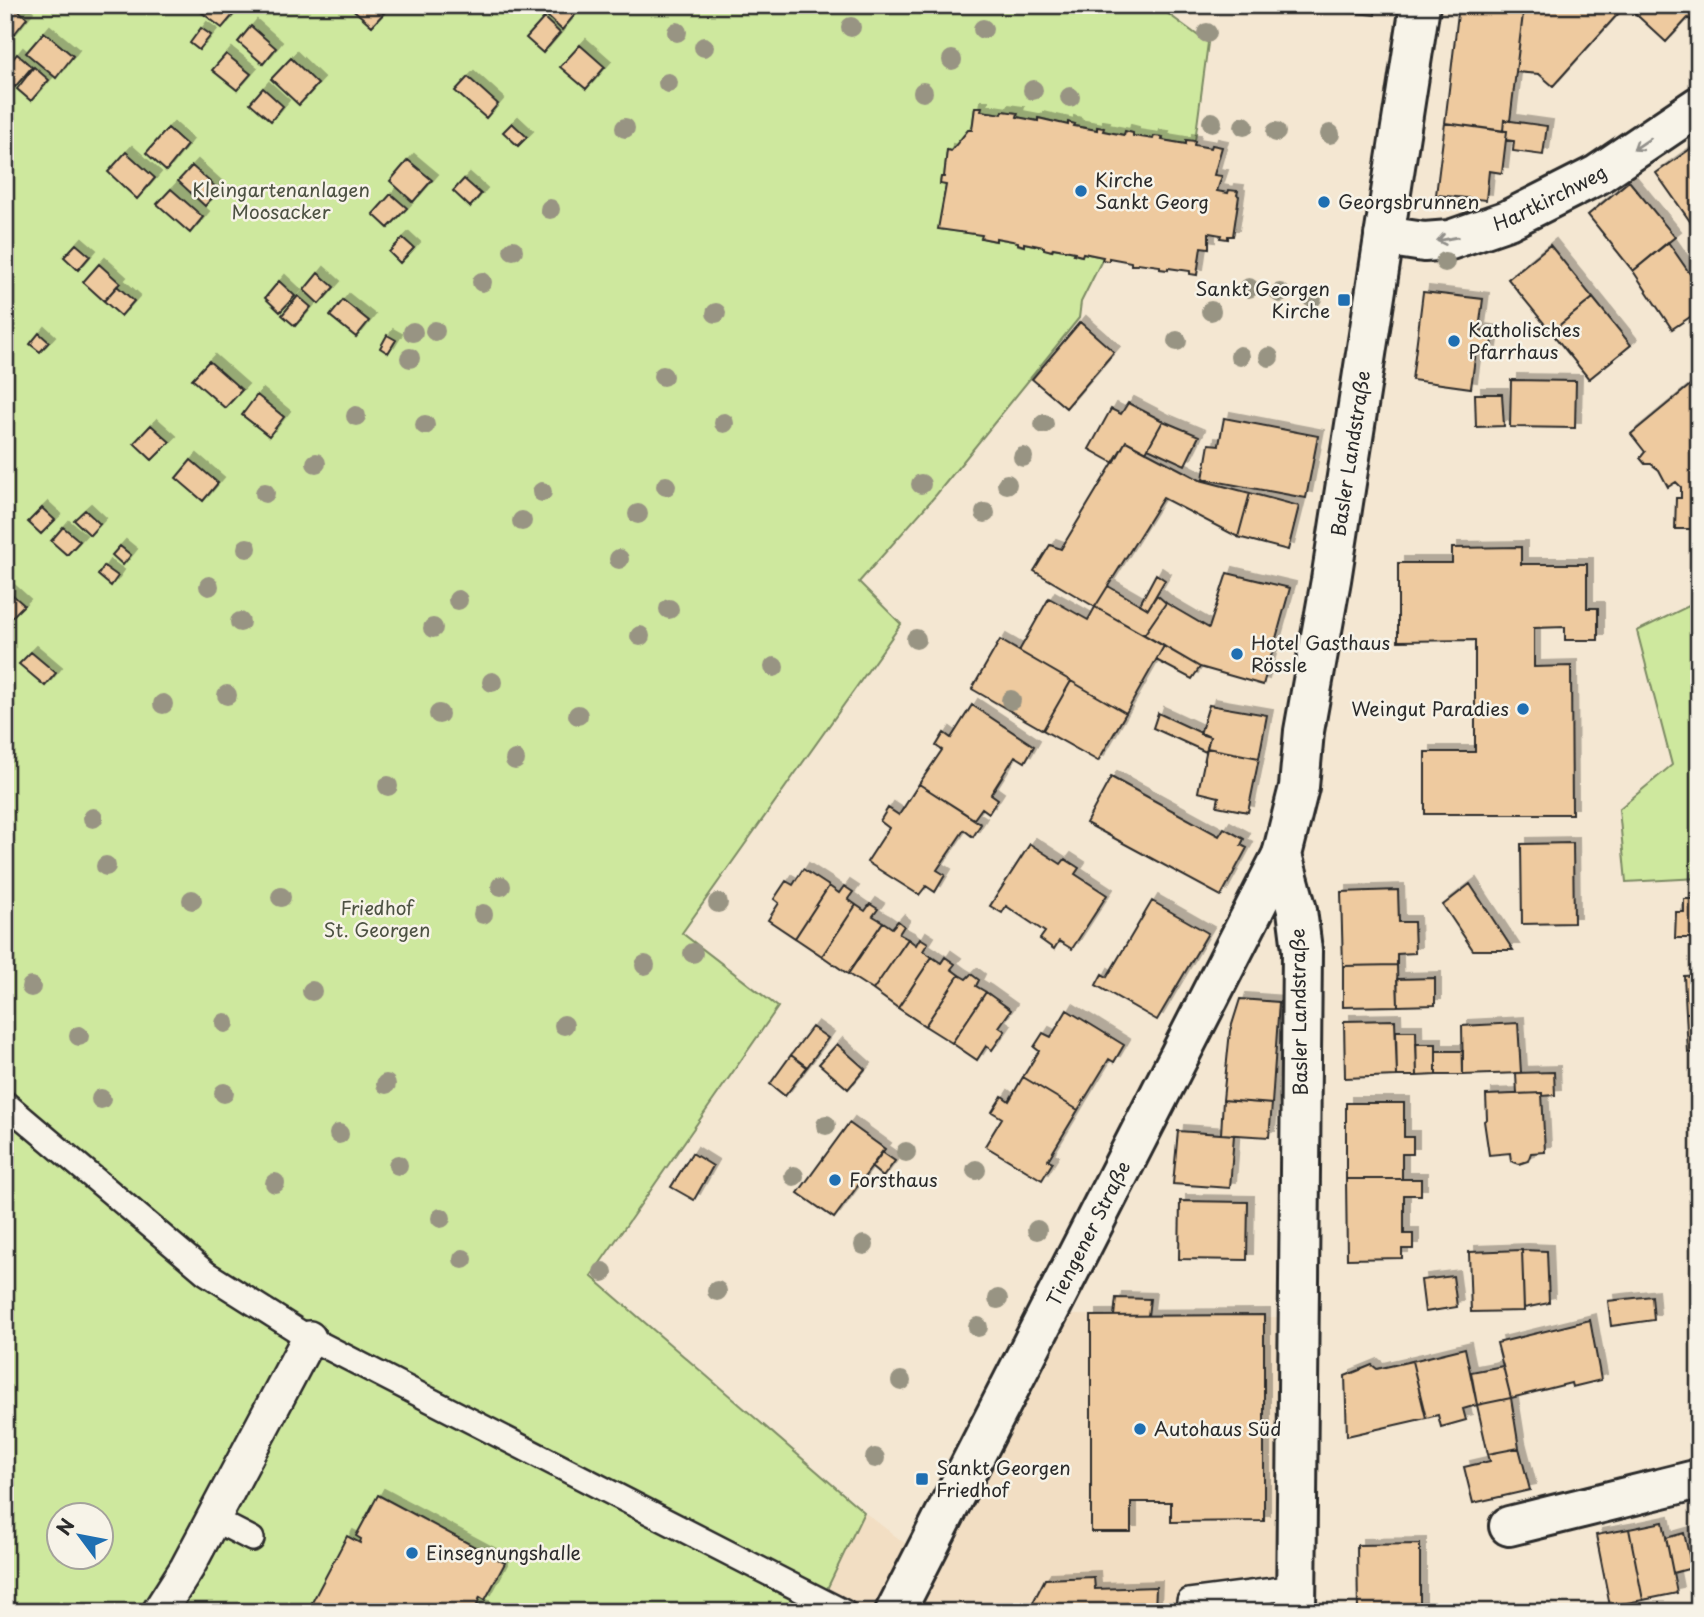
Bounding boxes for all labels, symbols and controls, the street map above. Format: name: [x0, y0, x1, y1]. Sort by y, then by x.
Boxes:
one-way arrow: [1633, 137, 1652, 152]
street label: Hartkirchweg: [1489, 157, 1612, 237]
place label: Kirche Sankt Georg: [1095, 165, 1209, 215]
park label: Kleingartenanlagen Moosacker: [192, 175, 370, 225]
marker: Kirche Sankt Georg: [1073, 183, 1089, 199]
place label: Georgsbrunnen: [1338, 187, 1479, 215]
marker: Georgsbrunnen: [1316, 194, 1332, 210]
one-way arrow: [1436, 233, 1459, 246]
place label: Sankt Georgen Kirche: [1195, 274, 1330, 324]
marker: Sankt Georgen Kirche: [1336, 292, 1352, 308]
place label: Katholisches Pfarrhaus: [1468, 315, 1580, 365]
marker: Katholisches Pfarrhaus: [1446, 333, 1462, 349]
street label: Basler Landstraße: [1323, 368, 1376, 538]
place label: Hotel Gasthaus Rössle: [1251, 628, 1390, 678]
marker: Hotel Gasthaus Rössle: [1229, 646, 1245, 662]
place label: Weingut Paradies: [1351, 694, 1509, 722]
marker: Weingut Paradies: [1515, 701, 1531, 717]
park label: Friedhof St. Georgen: [324, 893, 430, 943]
street label: Basler Landstraße: [1283, 928, 1313, 1096]
street label: Tiengener Straße: [1039, 1156, 1136, 1311]
place label: Forsthaus: [849, 1165, 938, 1193]
marker: Forsthaus: [827, 1172, 843, 1188]
place label: Autohaus Süd: [1154, 1414, 1281, 1442]
marker: Autohaus Süd: [1132, 1421, 1148, 1437]
place label: Sankt Georgen Friedhof: [936, 1453, 1071, 1503]
marker: Sankt Georgen Friedhof: [914, 1471, 930, 1487]
north arrow: [46, 1502, 116, 1572]
text: N: [49, 1513, 81, 1540]
place label: Einsegnungshalle: [426, 1538, 581, 1566]
marker: Einsegnungshalle: [404, 1545, 420, 1561]

